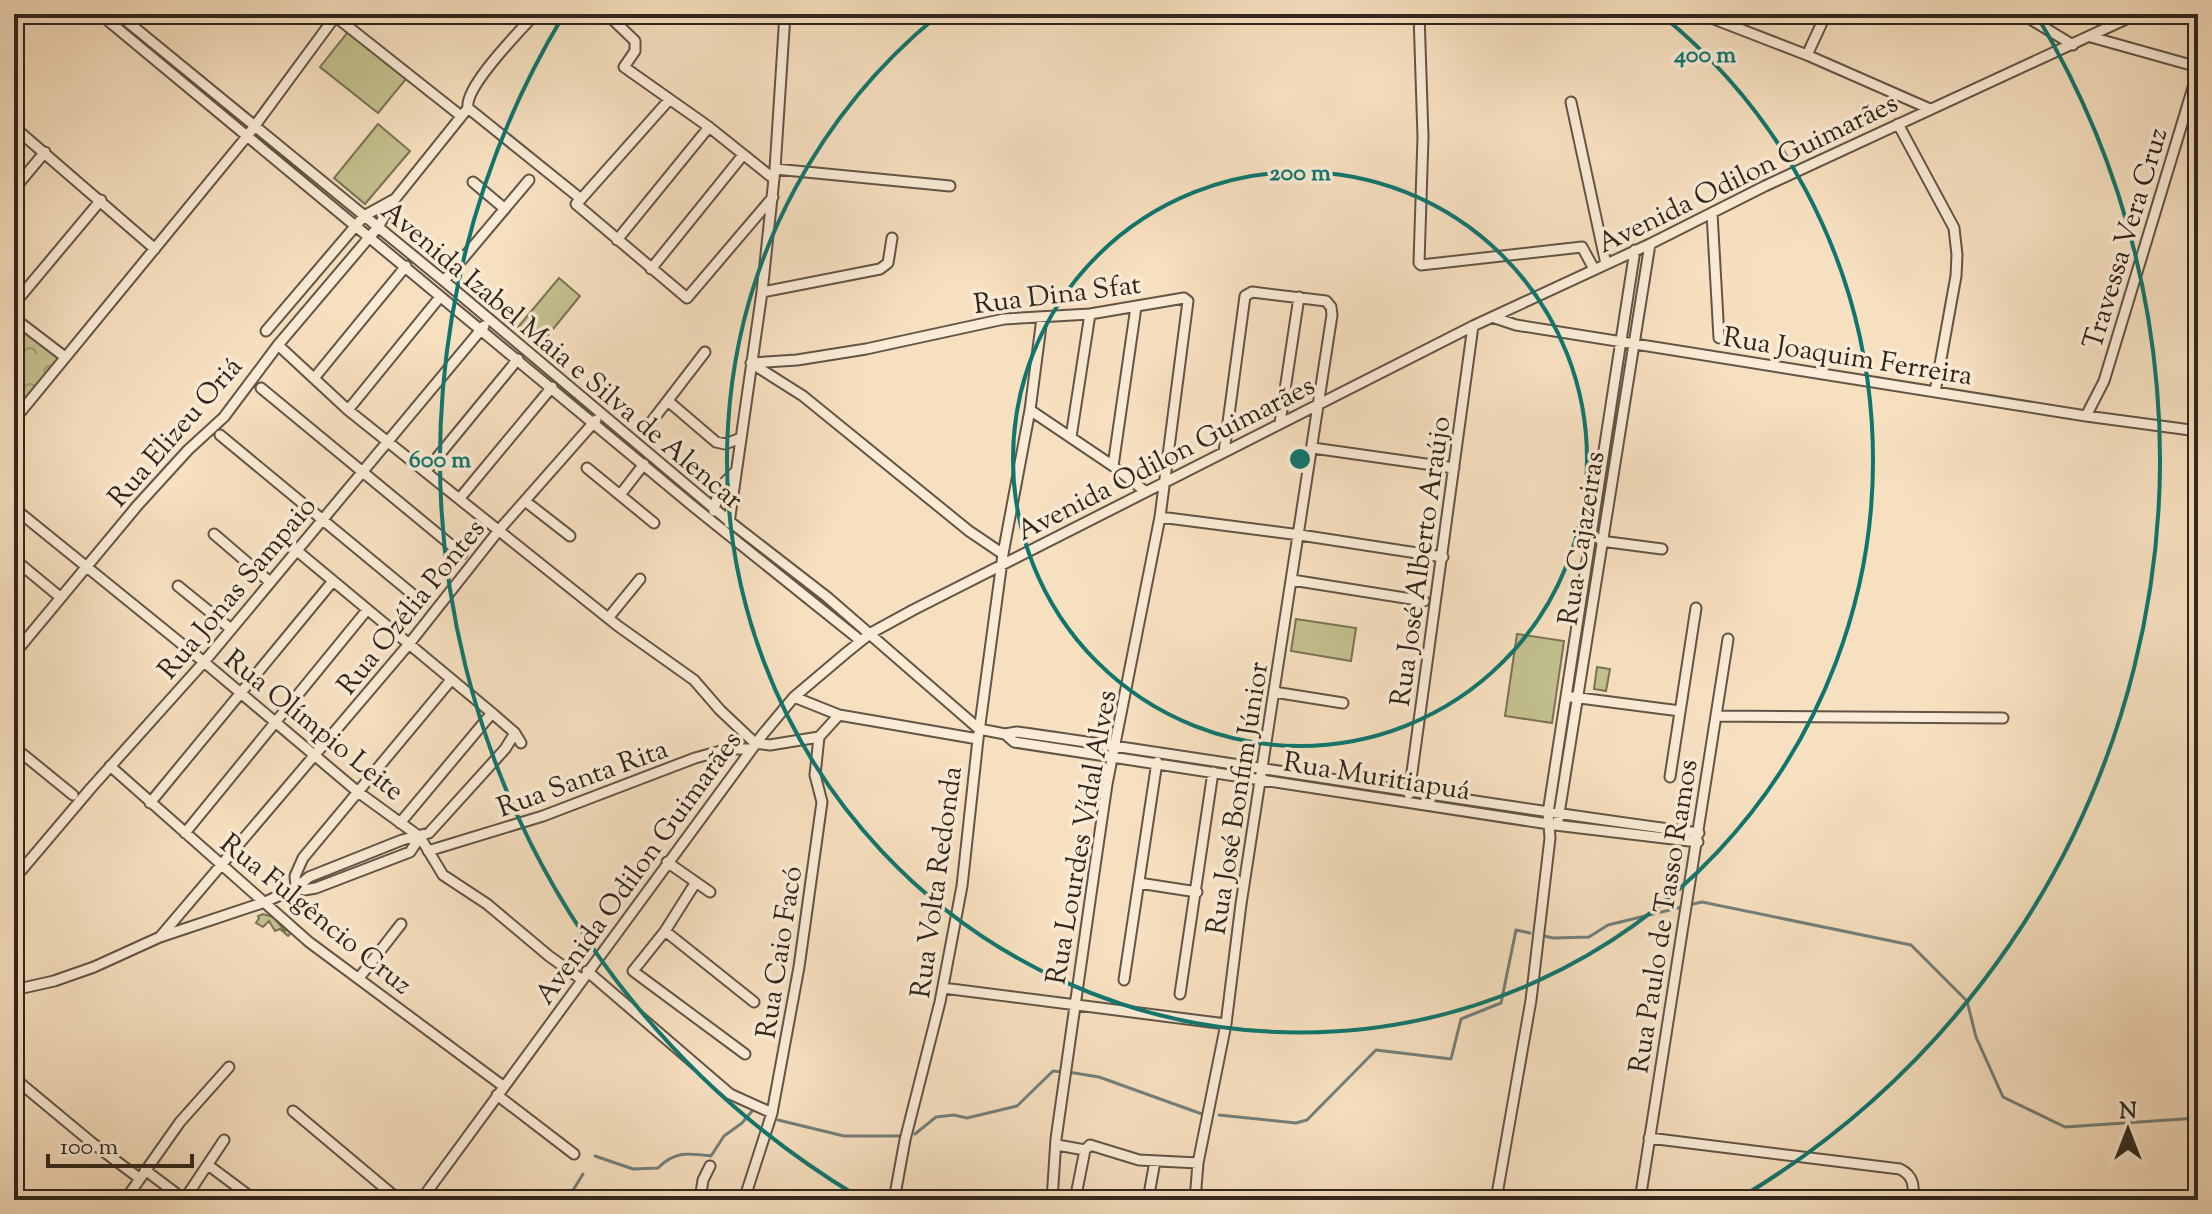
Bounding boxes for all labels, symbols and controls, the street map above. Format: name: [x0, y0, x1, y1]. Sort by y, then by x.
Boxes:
text: 400 m: [1673, 39, 1736, 73]
street label: Avenida Odilon Guimarães: [1591, 84, 1905, 265]
street label: Travessa Vera Cruz: [2074, 123, 2180, 355]
text: 200 m: [1269, 157, 1331, 191]
street label: Avenida Izabel Maia e Silva de Alencar: [371, 193, 751, 520]
street label: Rua Dina Sfat: [971, 266, 1144, 326]
street label: Rua Joaquim Ferreira: [1720, 318, 1975, 397]
street label: Rua Elizeu Oriá: [100, 349, 253, 517]
street label: Avenida Odilon Guimarães: [1010, 367, 1322, 552]
street label: Rua José Alberto Araújo: [1382, 414, 1462, 709]
text: 600 m: [409, 444, 471, 478]
centre of rings: [1286, 445, 1314, 473]
street label: Rua Cajazeiras: [1549, 449, 1616, 628]
street label: Rua Jonas Sampaio: [150, 489, 327, 689]
street label: Rua Ozélia Pontes: [329, 511, 496, 704]
street label: Rua Olímpio Leite: [214, 641, 412, 812]
street label: Rua José Bonfim Júnior: [1198, 659, 1280, 938]
street label: Rua Lourdes Vídal Alves: [1037, 687, 1129, 988]
street label: Avenida Odilon Guimarães: [526, 724, 753, 1014]
street label: Rua Santa Rita: [492, 730, 674, 829]
street label: Rua Muritiapuá: [1280, 743, 1473, 812]
street label: Rua Paulo de Tasso Ramos: [1620, 757, 1710, 1076]
street label: Rua Volta Redonda: [902, 764, 974, 1001]
street label: Rua Fulgêncio Cruz: [210, 825, 420, 1005]
street label: Rua Caio Facó: [748, 863, 814, 1042]
north arrow: [2088, 1090, 2168, 1170]
text: N: [2119, 1097, 2137, 1129]
scale bar: [48, 1118, 192, 1168]
text: 100 m: [60, 1131, 118, 1165]

